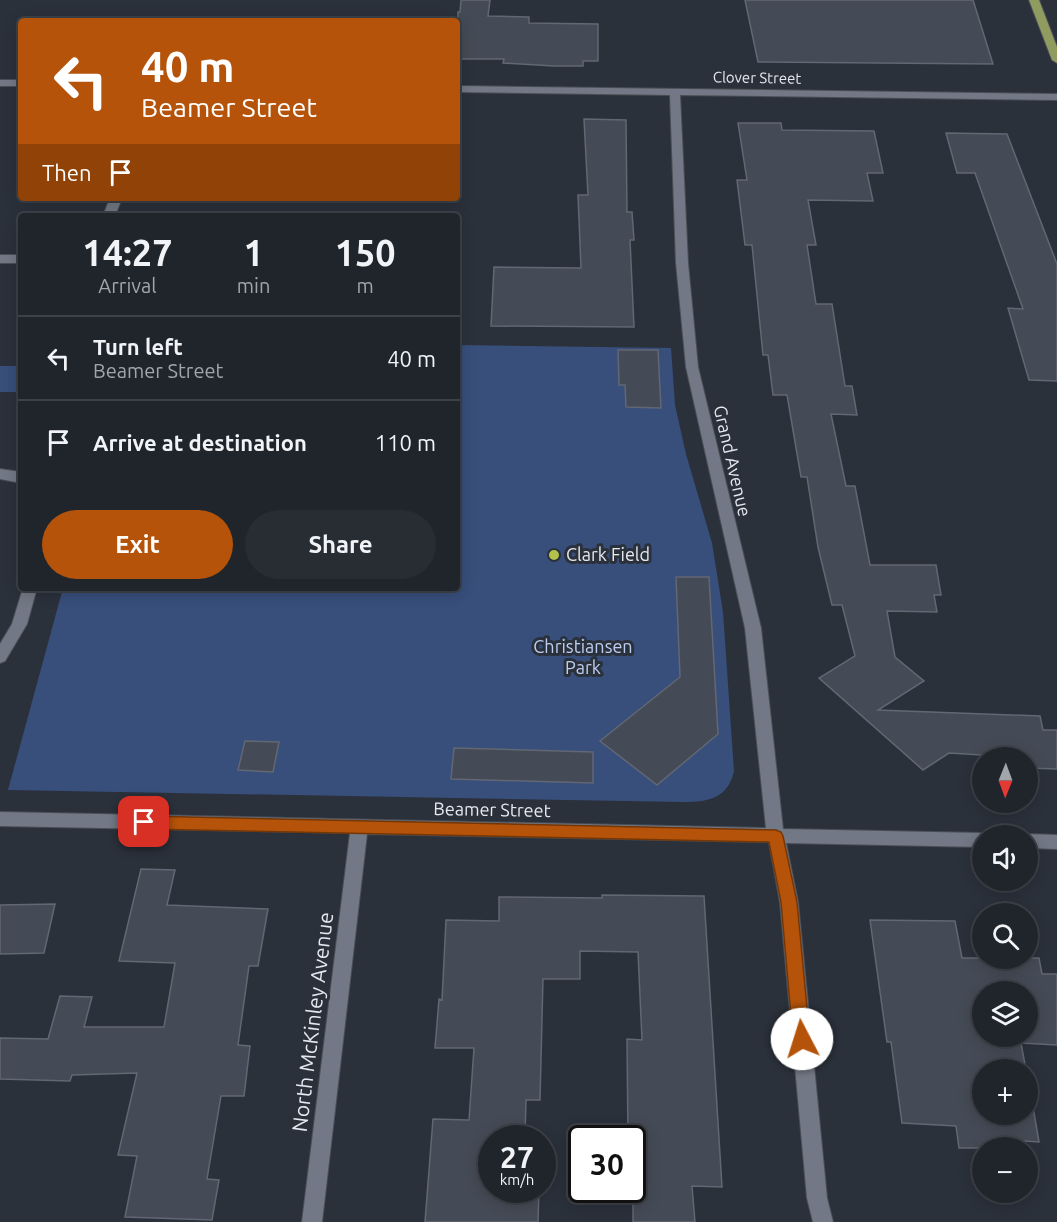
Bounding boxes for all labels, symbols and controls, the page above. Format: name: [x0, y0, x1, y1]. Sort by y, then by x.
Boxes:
icon: left: [42, 42, 120, 120]
text: 40 m: [141, 43, 235, 90]
street label: Clover Street: [713, 68, 801, 87]
text: Beamer Street: [141, 92, 317, 122]
icon: arrive: [104, 156, 137, 189]
text: Then: [42, 160, 92, 185]
text: 14:27: [82, 232, 172, 273]
text: 1: [243, 232, 264, 273]
text: 150: [335, 232, 396, 273]
text: Arrival: [98, 274, 157, 297]
text: min: [237, 274, 270, 297]
text: m: [357, 274, 374, 297]
text: Turn left: [93, 334, 183, 359]
icon: left: [42, 342, 75, 375]
text: 40 m: [387, 346, 436, 371]
text: Beamer Street: [93, 359, 223, 382]
street label: Grand Avenue: [710, 403, 755, 518]
icon: arrive: [42, 426, 75, 459]
text: Arrive at destination: [93, 430, 307, 455]
text: 110 m: [375, 430, 436, 455]
button: Exit: [42, 510, 233, 579]
button: Share: [245, 510, 436, 579]
place label: Clark Field: [566, 544, 650, 564]
marker: Clark Field: [547, 548, 561, 562]
park label: Christiansen Park: [533, 636, 633, 677]
north arrow: [972, 747, 1038, 813]
map controls: [972, 747, 1038, 1203]
pin: [118, 796, 169, 847]
street label: Beamer Street: [433, 798, 551, 820]
icon: arrive: [127, 805, 160, 838]
button: sound: [972, 825, 1038, 891]
button: search: [972, 903, 1038, 969]
street label: North McKinley Avenue: [287, 911, 337, 1133]
button: layers: [972, 981, 1038, 1047]
position arrow: [770, 1007, 834, 1071]
button: +: [972, 1059, 1038, 1125]
speed limit sign: 30: [568, 1125, 646, 1203]
button: −: [972, 1137, 1038, 1203]
text: 27: [500, 1140, 534, 1174]
text: km/h: [500, 1171, 534, 1188]

